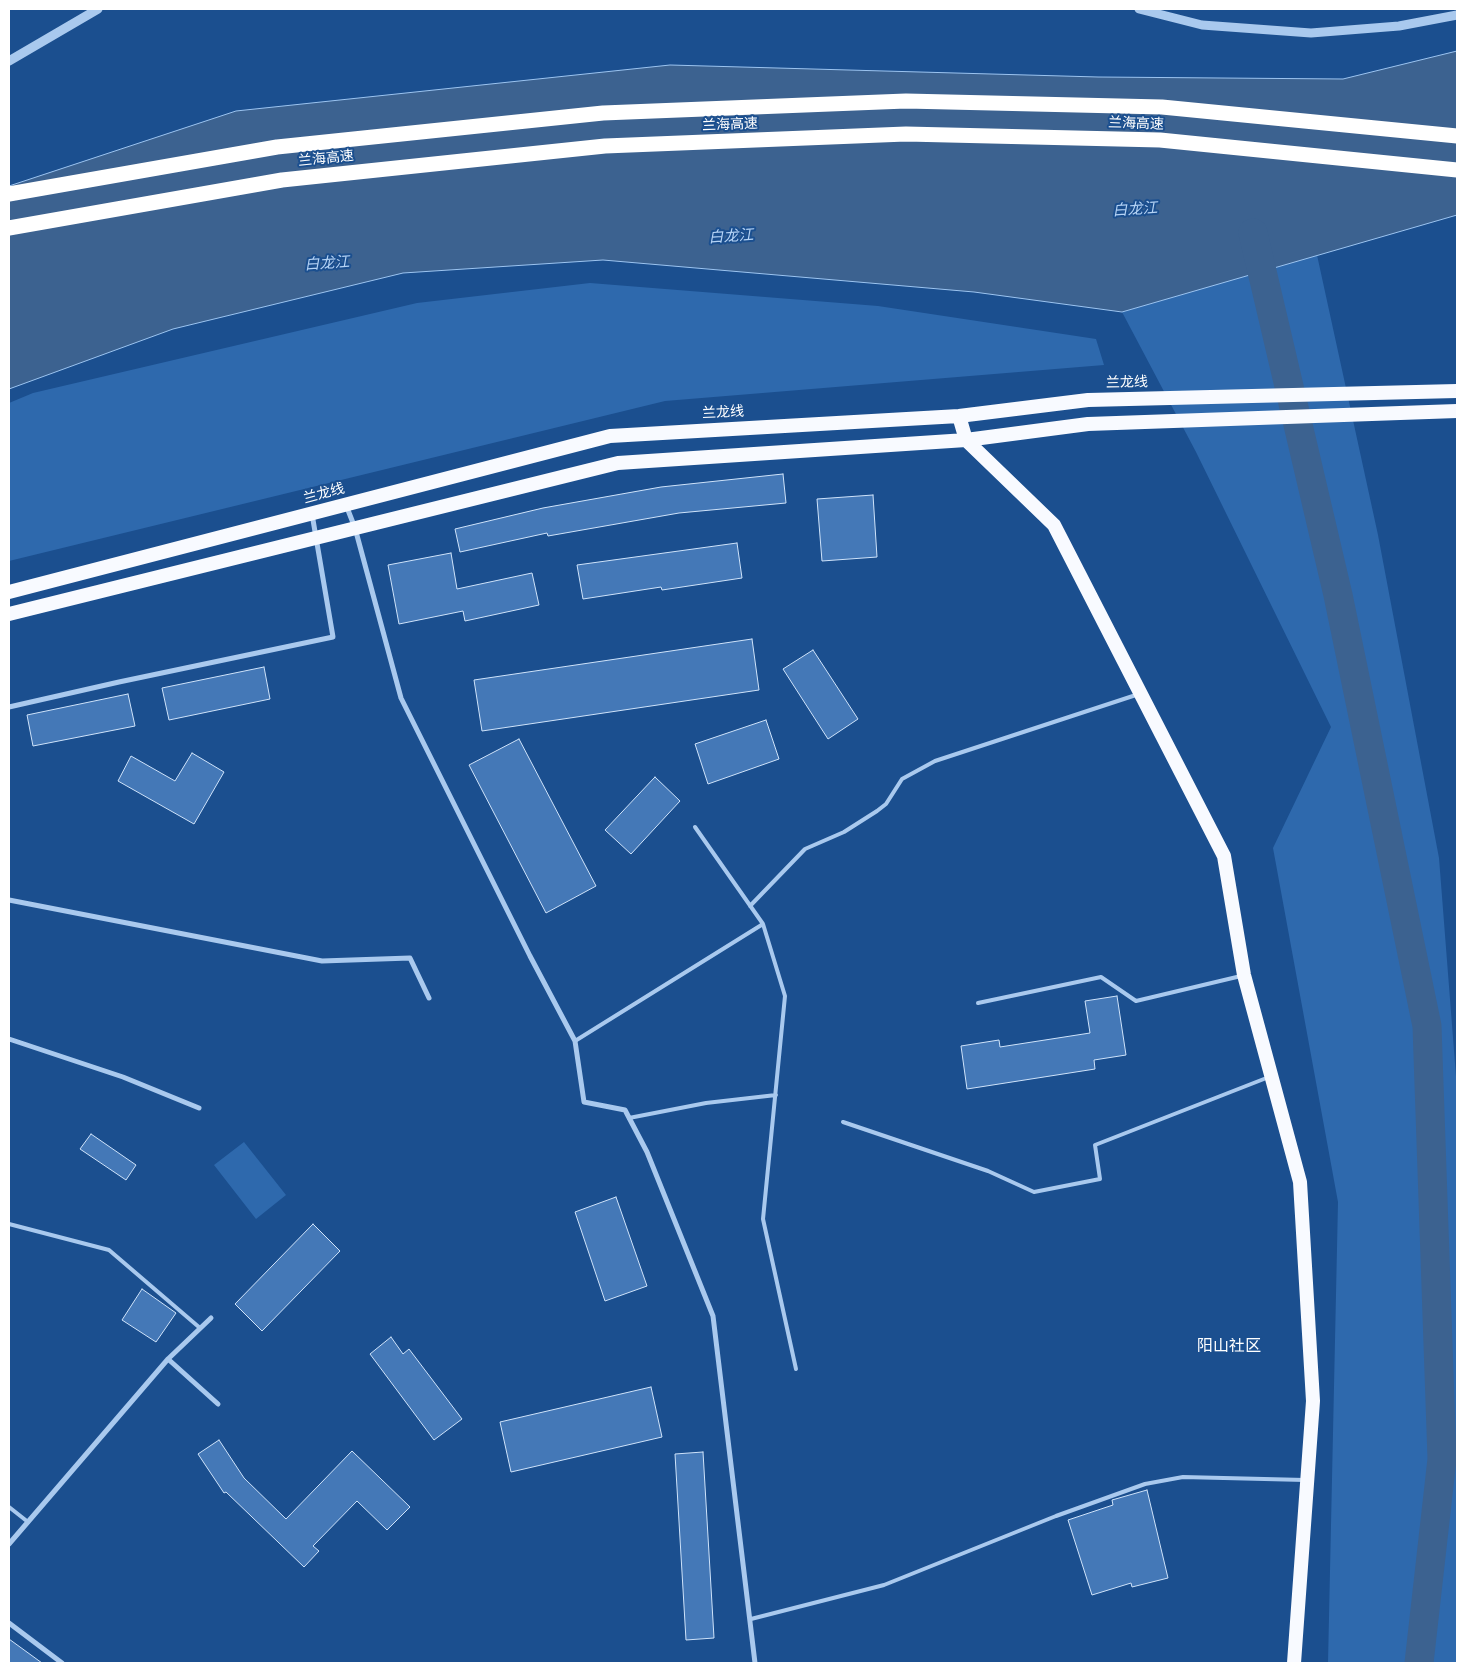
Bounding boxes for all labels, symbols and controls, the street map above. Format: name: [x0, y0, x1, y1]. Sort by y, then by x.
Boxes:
street label: 兰海高速: [1108, 115, 1164, 133]
street label: 兰海高速: [702, 116, 758, 134]
street label: 兰海高速: [297, 148, 355, 170]
water label: 白龙江: [1112, 199, 1158, 221]
water label: 白龙江: [708, 226, 754, 248]
water label: 白龙江: [304, 253, 350, 275]
street label: 兰龙线: [1106, 374, 1148, 392]
street label: 兰龙线: [702, 404, 744, 422]
street label: 兰龙线: [302, 480, 346, 508]
district label: 阳山社区: [1197, 1337, 1261, 1357]

